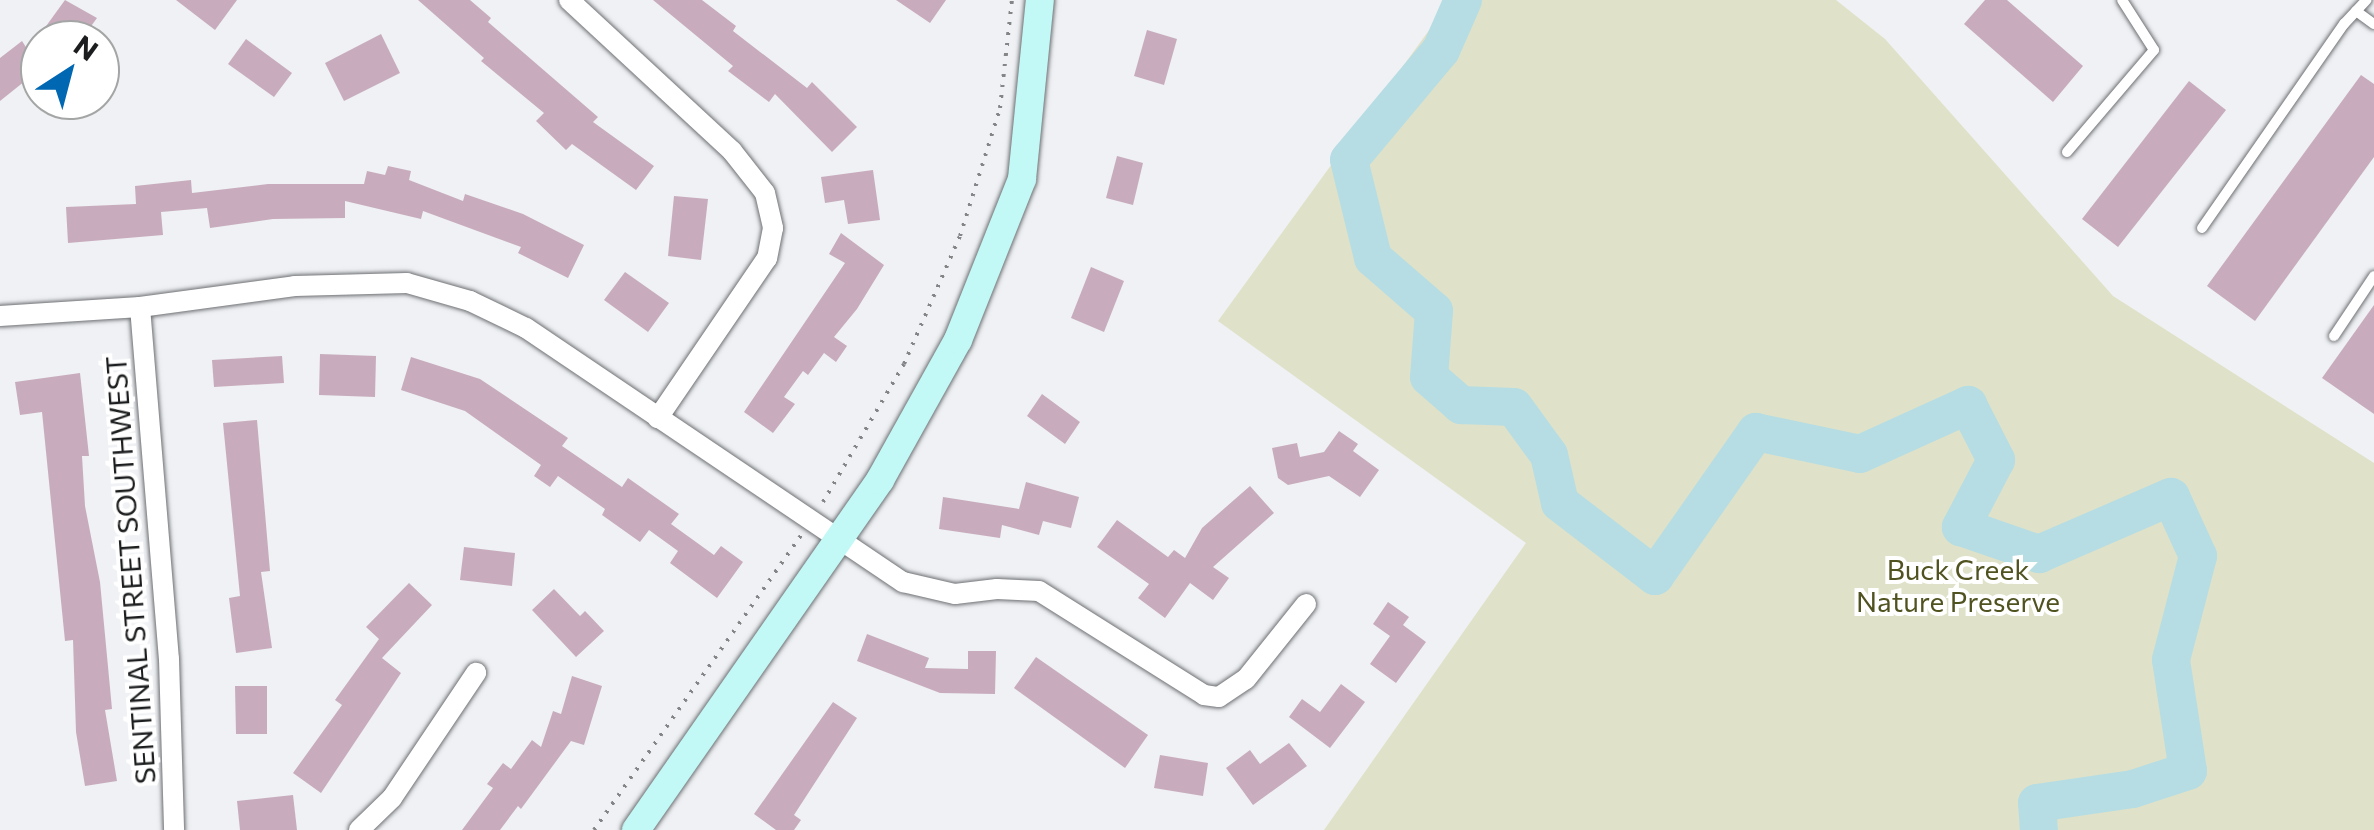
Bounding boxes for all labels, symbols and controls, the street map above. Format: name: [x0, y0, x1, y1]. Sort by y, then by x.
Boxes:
north arrow: [20, 20, 120, 120]
text: N: [68, 27, 105, 67]
street label: SENTINAL STREET SOUTHWEST: [98, 355, 162, 785]
park label: Buck Creek Nature Preserve: [1856, 552, 2060, 618]

